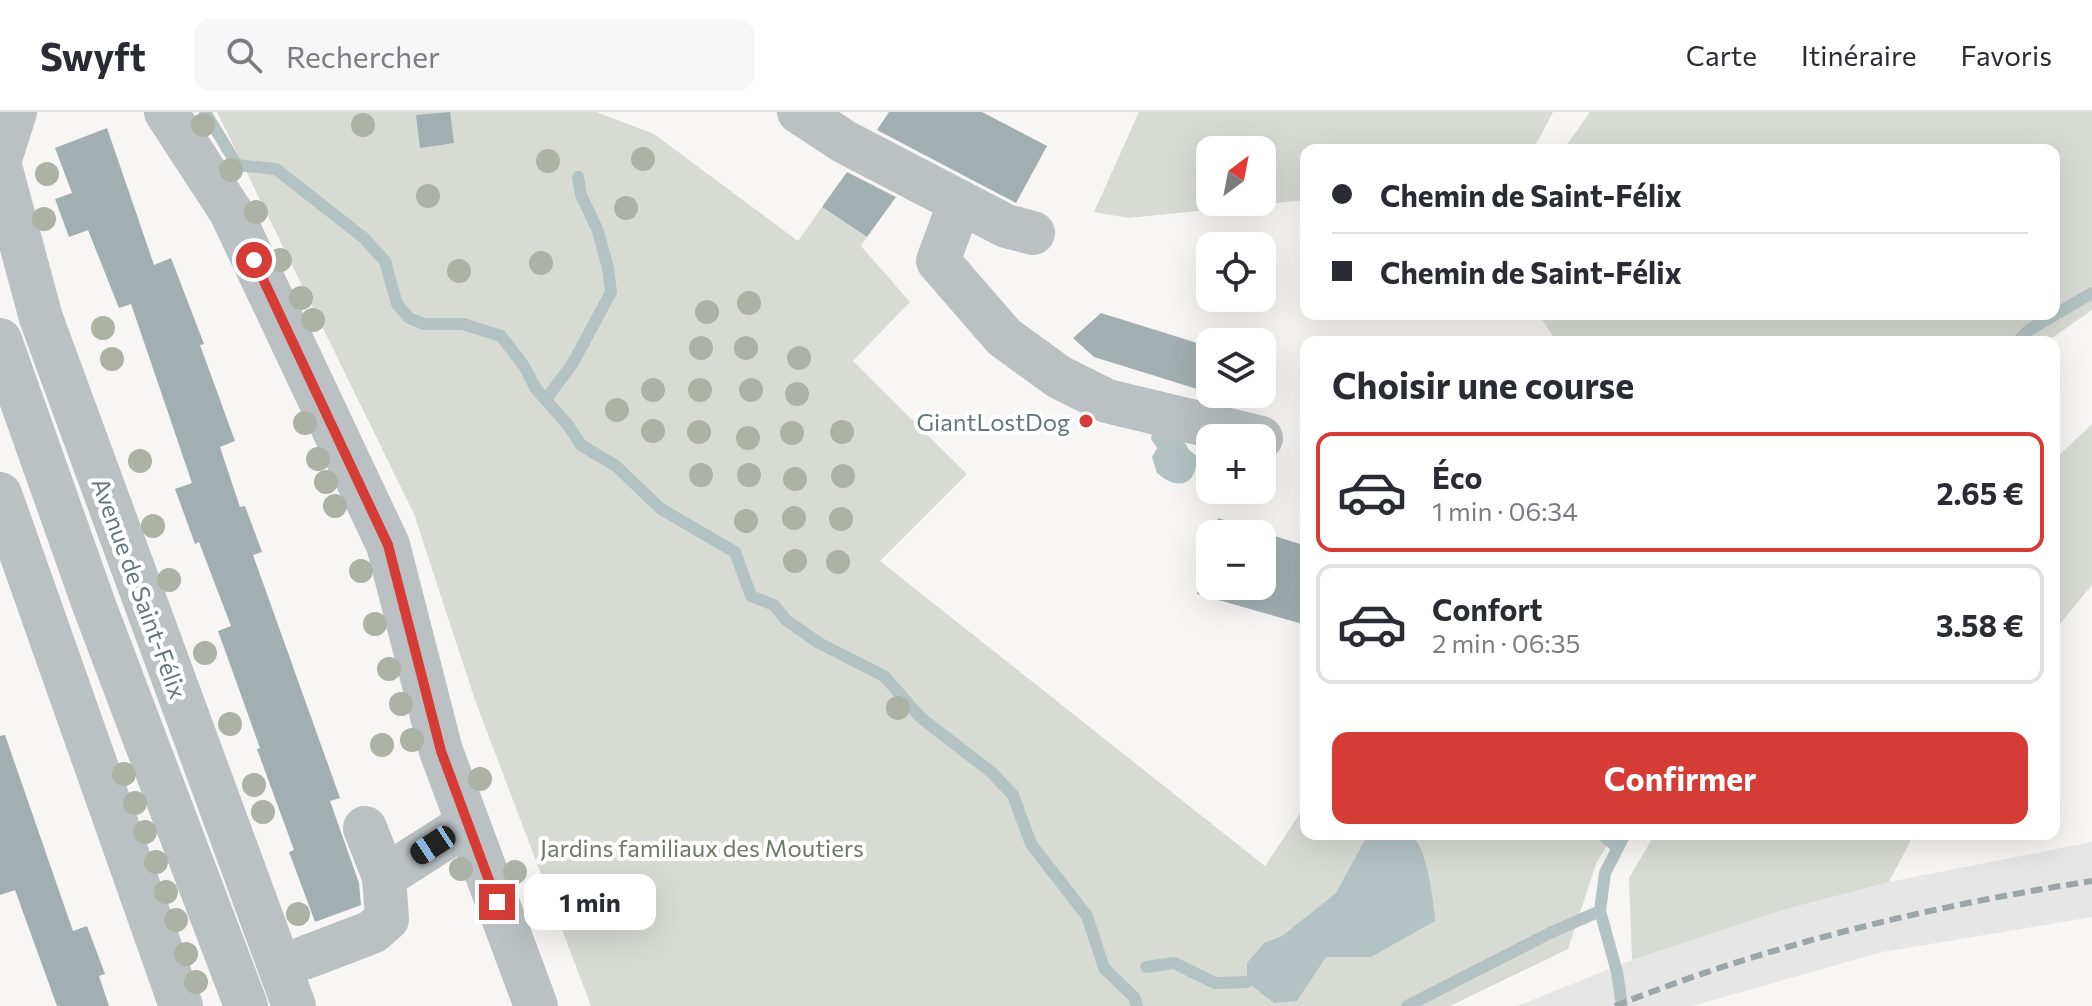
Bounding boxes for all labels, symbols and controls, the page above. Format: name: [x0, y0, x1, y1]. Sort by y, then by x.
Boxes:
search box: [194, 19, 754, 91]
text: Swyft: [40, 32, 146, 79]
icon: search: [222, 33, 266, 77]
text: Rechercher: [286, 37, 440, 74]
text: Carte: [1686, 38, 1757, 72]
text: Itinéraire: [1801, 38, 1916, 72]
text: Favoris: [1960, 38, 2052, 72]
north arrow: [1196, 136, 1276, 216]
map controls: [1196, 136, 1276, 600]
text: Chemin de Saint-Félix: [1380, 176, 1682, 213]
button: locate: [1196, 232, 1276, 312]
route start: [236, 242, 272, 278]
text: Chemin de Saint-Félix: [1380, 253, 1682, 290]
button: layers: [1196, 328, 1276, 408]
text: Choisir une course: [1332, 362, 1634, 406]
place label: GiantLostDog: [917, 407, 1070, 436]
marker: GiantLostDog: [1077, 412, 1095, 430]
button: +: [1196, 424, 1276, 504]
icon: car: [1336, 456, 1408, 528]
text: Éco: [1432, 458, 1482, 495]
street label: Avenue de Saint-Félix: [86, 473, 194, 703]
text: 2.65 €: [1937, 474, 2024, 511]
text: 1 min · 06:34: [1432, 495, 1578, 526]
button: −: [1196, 520, 1276, 600]
icon: car: [1336, 588, 1408, 660]
text: Confort: [1432, 590, 1543, 627]
text: 3.58 €: [1936, 606, 2024, 643]
text: 2 min · 06:35: [1432, 627, 1580, 658]
button: Confirmer: [1332, 732, 2028, 824]
car: [406, 822, 460, 868]
park label: Jardins familiaux des Moutiers: [540, 833, 864, 862]
callout: 1 min: [525, 874, 657, 930]
route end: [479, 884, 515, 920]
text: 1 min: [559, 886, 621, 917]

